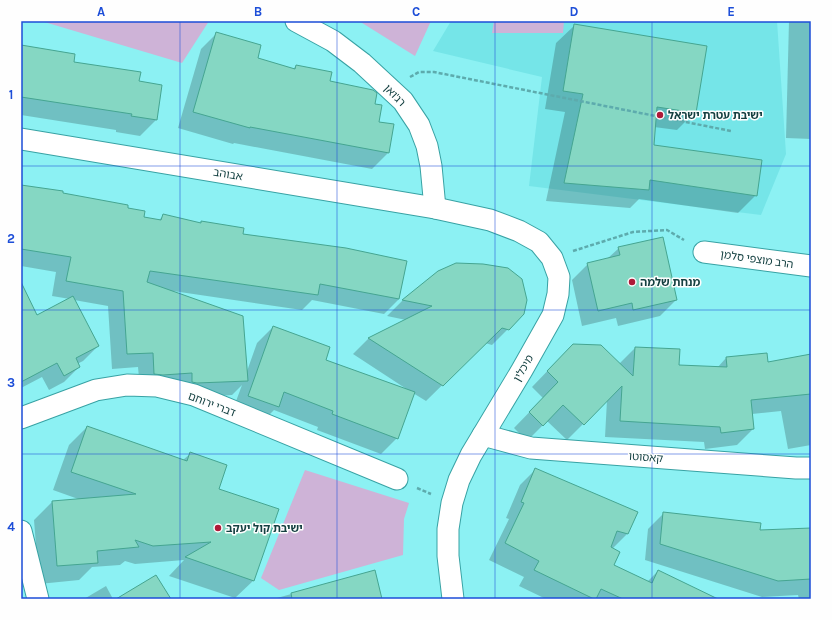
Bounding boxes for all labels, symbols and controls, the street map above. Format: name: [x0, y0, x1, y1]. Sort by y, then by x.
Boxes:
text: A: [97, 4, 105, 19]
text: B: [254, 4, 262, 19]
text: C: [412, 4, 420, 19]
text: D: [570, 4, 579, 19]
text: E: [727, 4, 735, 19]
street label: רג'ואן: [381, 82, 408, 109]
text: 1: [9, 87, 13, 102]
place label: ישיבת עטרת ישראל: [668, 109, 763, 122]
marker: ישיבת עטרת ישראל: [655, 110, 665, 120]
street label: אבוהב: [212, 166, 244, 183]
text: 2: [7, 231, 15, 246]
street label: הרב מוצפי סלמן: [720, 248, 794, 271]
place label: מנחת שלמה: [640, 276, 700, 289]
marker: מנחת שלמה: [627, 277, 637, 287]
street label: מיכלין: [511, 353, 536, 384]
text: 3: [7, 375, 15, 390]
street label: דברי ירוחם: [186, 389, 238, 420]
street label: קאסוטו: [628, 450, 664, 465]
text: 4: [7, 519, 15, 534]
place label: ישיבת קול יעקב: [226, 522, 303, 535]
marker: ישיבת קול יעקב: [213, 523, 223, 533]

